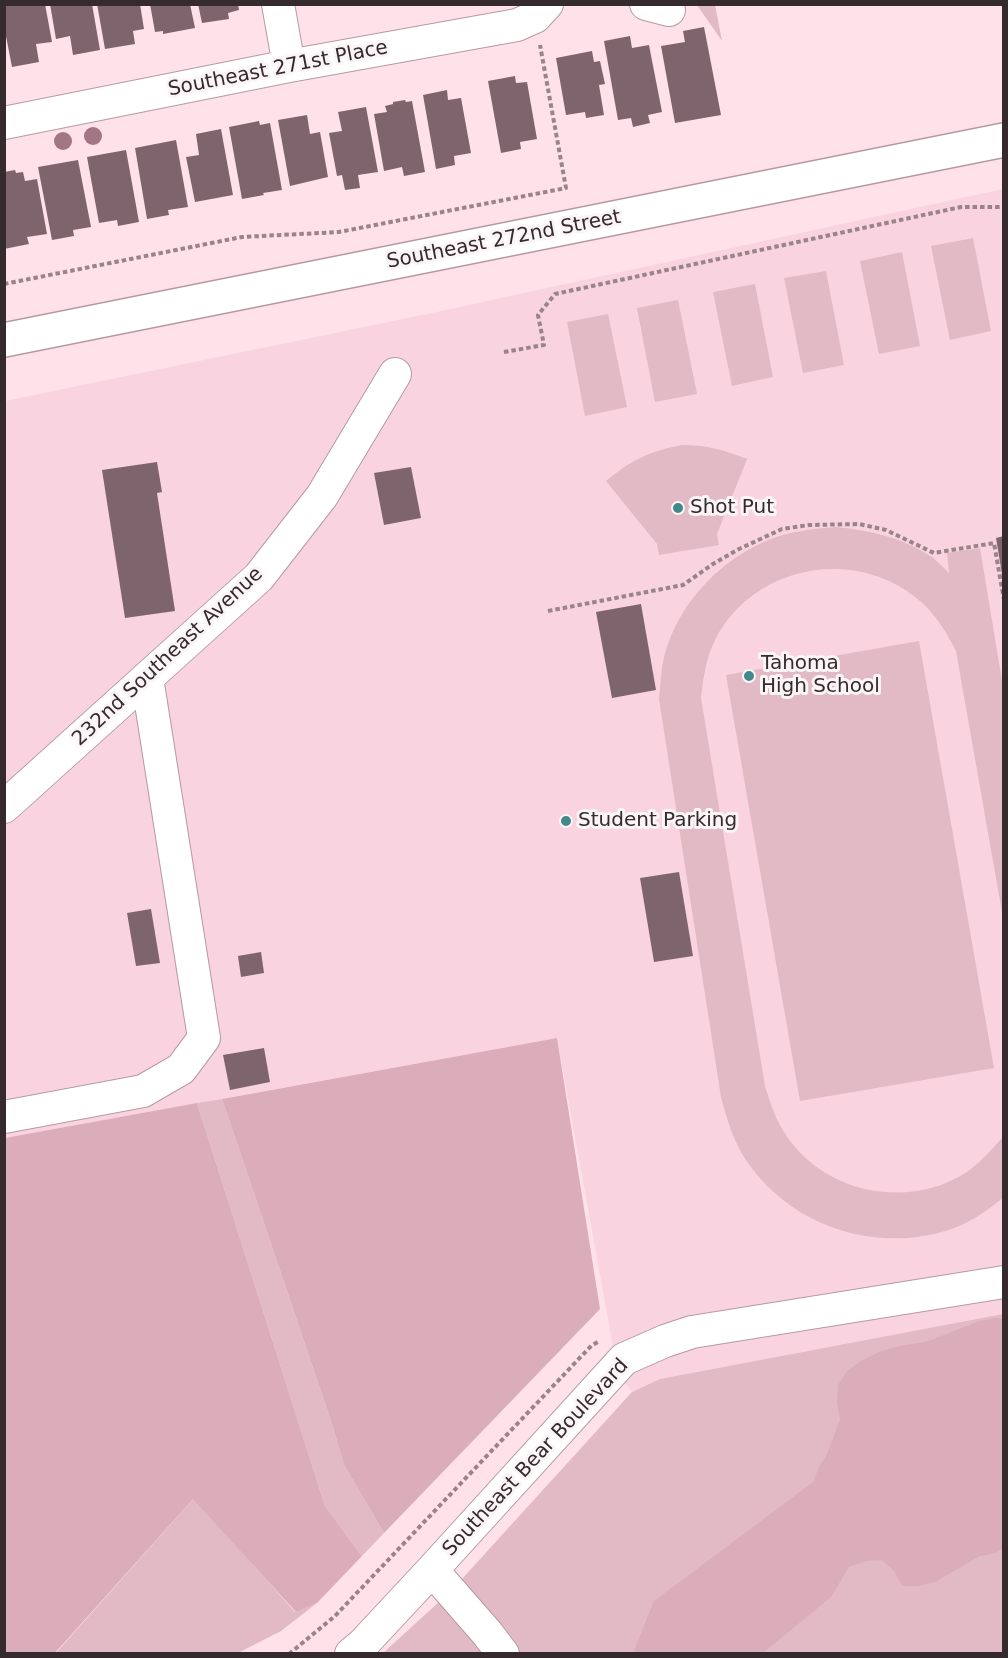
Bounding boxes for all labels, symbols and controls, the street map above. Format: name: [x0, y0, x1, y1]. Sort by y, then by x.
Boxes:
street label: Southeast 271st Place: [166, 36, 390, 102]
street label: Southeast 272nd Street: [385, 206, 623, 274]
place label: Shot Put: [690, 496, 774, 520]
marker: Shot Put: [671, 501, 685, 515]
street label: 232nd Southeast Avenue: [68, 562, 268, 752]
place label: Tahoma High School: [761, 652, 880, 699]
marker: Tahoma High School: [742, 669, 756, 683]
place label: Student Parking: [578, 809, 737, 833]
marker: Student Parking: [559, 814, 573, 828]
street label: Southeast Bear Boulevard: [438, 1354, 634, 1562]

